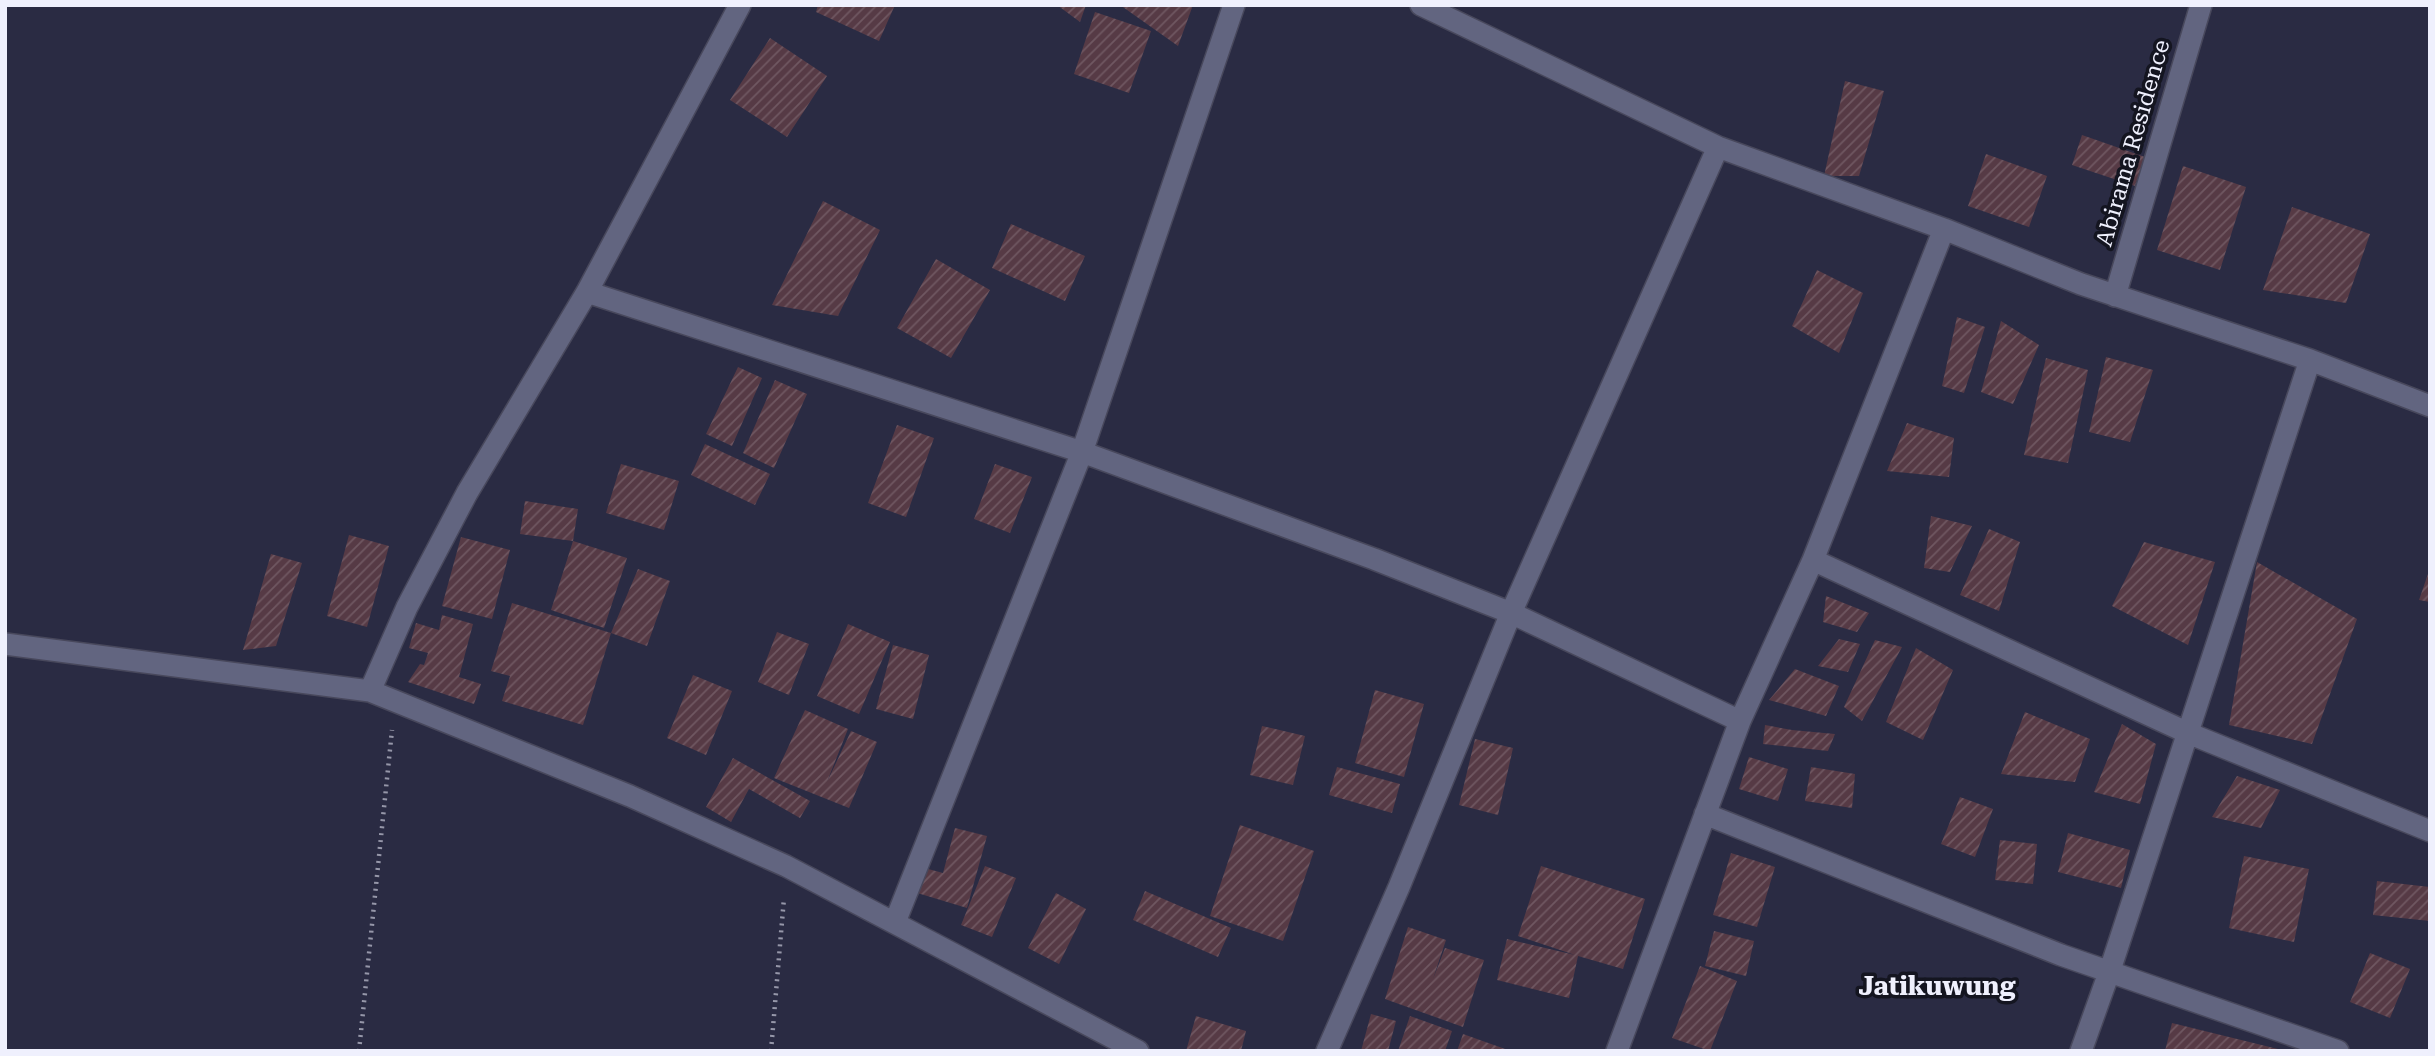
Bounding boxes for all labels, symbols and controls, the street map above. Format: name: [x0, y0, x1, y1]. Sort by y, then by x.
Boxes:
street label: Abirama Residence: [2091, 37, 2175, 249]
district label: Jatikuwung: [1858, 971, 2016, 1001]

